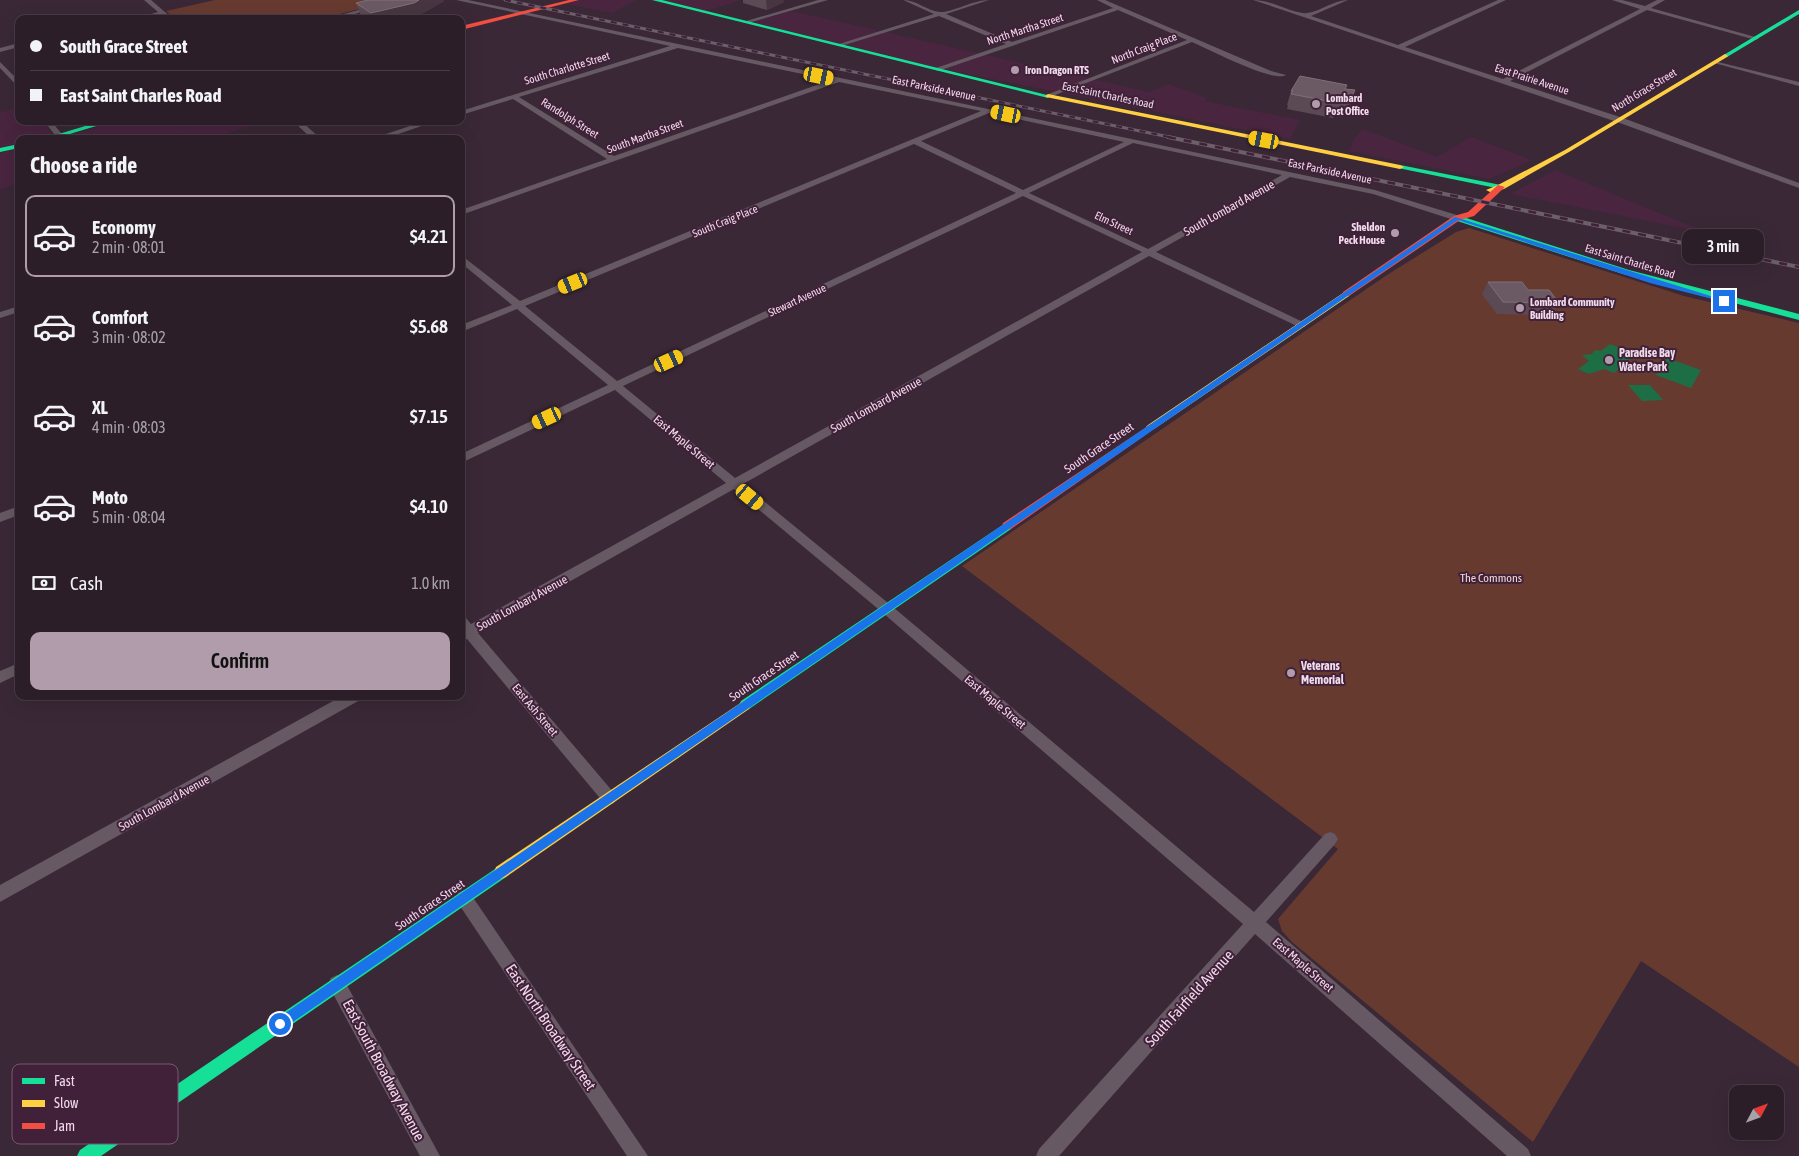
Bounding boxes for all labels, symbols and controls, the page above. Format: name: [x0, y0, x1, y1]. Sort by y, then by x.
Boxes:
street label: North Martha Street: [985, 11, 1065, 47]
street label: North Craig Place: [1110, 30, 1178, 66]
text: South Grace Street: [60, 35, 187, 57]
street label: South Charlotte Street: [523, 49, 611, 87]
street label: East Prairie Avenue: [1493, 61, 1571, 97]
marker: Iron Dragon RTS: [1009, 64, 1021, 76]
place label: Iron Dragon RTS: [1025, 64, 1089, 76]
car: [802, 66, 835, 86]
street label: North Grace Street: [1609, 66, 1679, 114]
street label: East Parkside Avenue: [891, 73, 977, 103]
street label: East Saint Charles Road: [1061, 79, 1155, 111]
text: East Saint Charles Road: [60, 84, 221, 106]
place label: Lombard Post Office: [1326, 92, 1369, 117]
street label: Randolph Street: [539, 96, 601, 140]
marker: Lombard Post Office: [1310, 98, 1322, 110]
car: [989, 104, 1022, 124]
street label: South Martha Street: [605, 117, 685, 155]
car: [1247, 130, 1280, 150]
text: Choose a ride: [30, 152, 137, 178]
street label: East Parkside Avenue: [1287, 156, 1373, 186]
street label: South Lombard Avenue: [1181, 177, 1277, 239]
street label: South Craig Place: [691, 202, 759, 240]
street label: Elm Street: [1093, 209, 1135, 237]
icon: car: [32, 214, 77, 259]
text: Economy: [92, 216, 156, 238]
place label: Sheldon Peck House: [1339, 221, 1385, 246]
text: $4.21: [410, 225, 448, 247]
marker: Sheldon Peck House: [1389, 227, 1401, 239]
callout: 3 min: [1683, 228, 1765, 264]
text: 3 min: [1707, 237, 1739, 255]
text: 2 min · 08:01: [92, 238, 166, 256]
street label: East Saint Charles Road: [1584, 242, 1676, 280]
car: [556, 270, 589, 296]
street label: Stewart Avenue: [766, 281, 828, 319]
route end: [1713, 290, 1735, 312]
place label: Lombard Community Building: [1530, 296, 1615, 321]
marker: Lombard Community Building: [1514, 302, 1526, 314]
icon: car: [32, 304, 77, 349]
text: Comfort: [92, 306, 148, 328]
text: $5.68: [410, 315, 448, 337]
text: 3 min · 08:02: [92, 328, 166, 346]
place label: Paradise Bay Water Park: [1618, 346, 1675, 374]
car: [652, 348, 685, 374]
marker: Paradise Bay Water Park: [1603, 354, 1615, 366]
street label: South Lombard Avenue: [828, 374, 924, 436]
icon: car: [32, 394, 77, 439]
text: XL: [92, 396, 108, 418]
text: $7.15: [410, 405, 448, 427]
car: [530, 405, 563, 431]
street label: East Maple Street: [650, 412, 718, 472]
text: 4 min · 08:03: [92, 418, 166, 436]
street label: South Grace Street: [1062, 419, 1137, 476]
car: [733, 482, 766, 512]
icon: car: [32, 484, 77, 529]
text: Moto: [92, 486, 128, 508]
text: $4.10: [410, 495, 448, 517]
text: 5 min · 08:04: [92, 508, 166, 526]
icon: cash: [30, 569, 58, 597]
park label: The Commons: [1460, 571, 1522, 585]
text: Cash: [70, 572, 103, 594]
street label: South Lombard Avenue: [474, 572, 570, 634]
text: 1.0 km: [411, 574, 450, 592]
button: Confirm: [30, 632, 450, 690]
street label: South Grace Street: [727, 647, 802, 704]
place label: Veterans Memorial: [1300, 659, 1345, 687]
marker: Veterans Memorial: [1285, 667, 1297, 679]
street label: East Maple Street: [961, 672, 1029, 732]
street label: East Ash Street: [509, 681, 561, 739]
street label: South Lombard Avenue: [116, 772, 212, 834]
street label: South Grace Street: [393, 876, 468, 933]
street label: East Maple Street: [1270, 935, 1337, 996]
street label: South Fairfield Avenue: [1141, 946, 1237, 1050]
street label: East North Broadway Street: [502, 961, 600, 1093]
street label: East South Broadway Avenue: [340, 996, 429, 1144]
route start: [269, 1013, 291, 1035]
legend: [12, 1064, 178, 1144]
text: Fast: [54, 1073, 75, 1089]
north arrow: [1729, 1085, 1784, 1140]
map controls: [1729, 1085, 1784, 1140]
text: Slow: [54, 1095, 79, 1111]
text: Jam: [54, 1118, 75, 1134]

